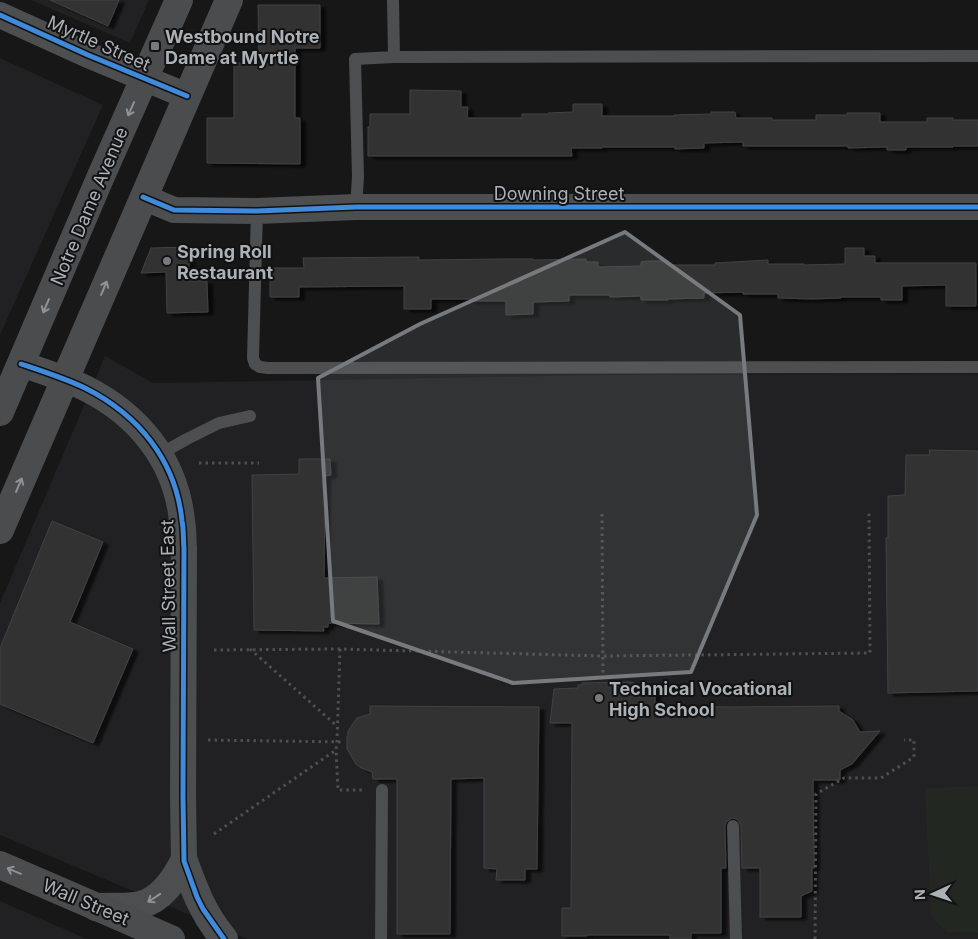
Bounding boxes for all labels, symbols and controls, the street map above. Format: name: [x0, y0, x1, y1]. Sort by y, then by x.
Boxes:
street label: Myrtle Street: [44, 11, 154, 75]
place label: Westbound Notre Dame at Myrtle: [165, 26, 320, 68]
marker: Westbound Notre Dame at Myrtle: [149, 40, 161, 52]
one-way arrow: [126, 101, 136, 116]
street label: Notre Dame Avenue: [46, 124, 132, 288]
street label: Downing Street: [494, 183, 624, 204]
place label: Spring Roll Restaurant: [177, 241, 273, 283]
marker: Spring Roll Restaurant: [161, 255, 173, 267]
one-way arrow: [100, 281, 110, 296]
one-way arrow: [40, 298, 50, 313]
one-way arrow: [15, 478, 25, 493]
street label: Wall Street East: [156, 519, 180, 653]
place label: Technical Vocational High School: [609, 678, 792, 720]
marker: Technical Vocational High School: [593, 692, 605, 704]
one-way arrow: [7, 866, 22, 876]
north arrow: [908, 869, 958, 919]
street label: Wall Street: [40, 874, 132, 930]
text: N: [911, 889, 928, 900]
one-way arrow: [147, 893, 161, 903]

